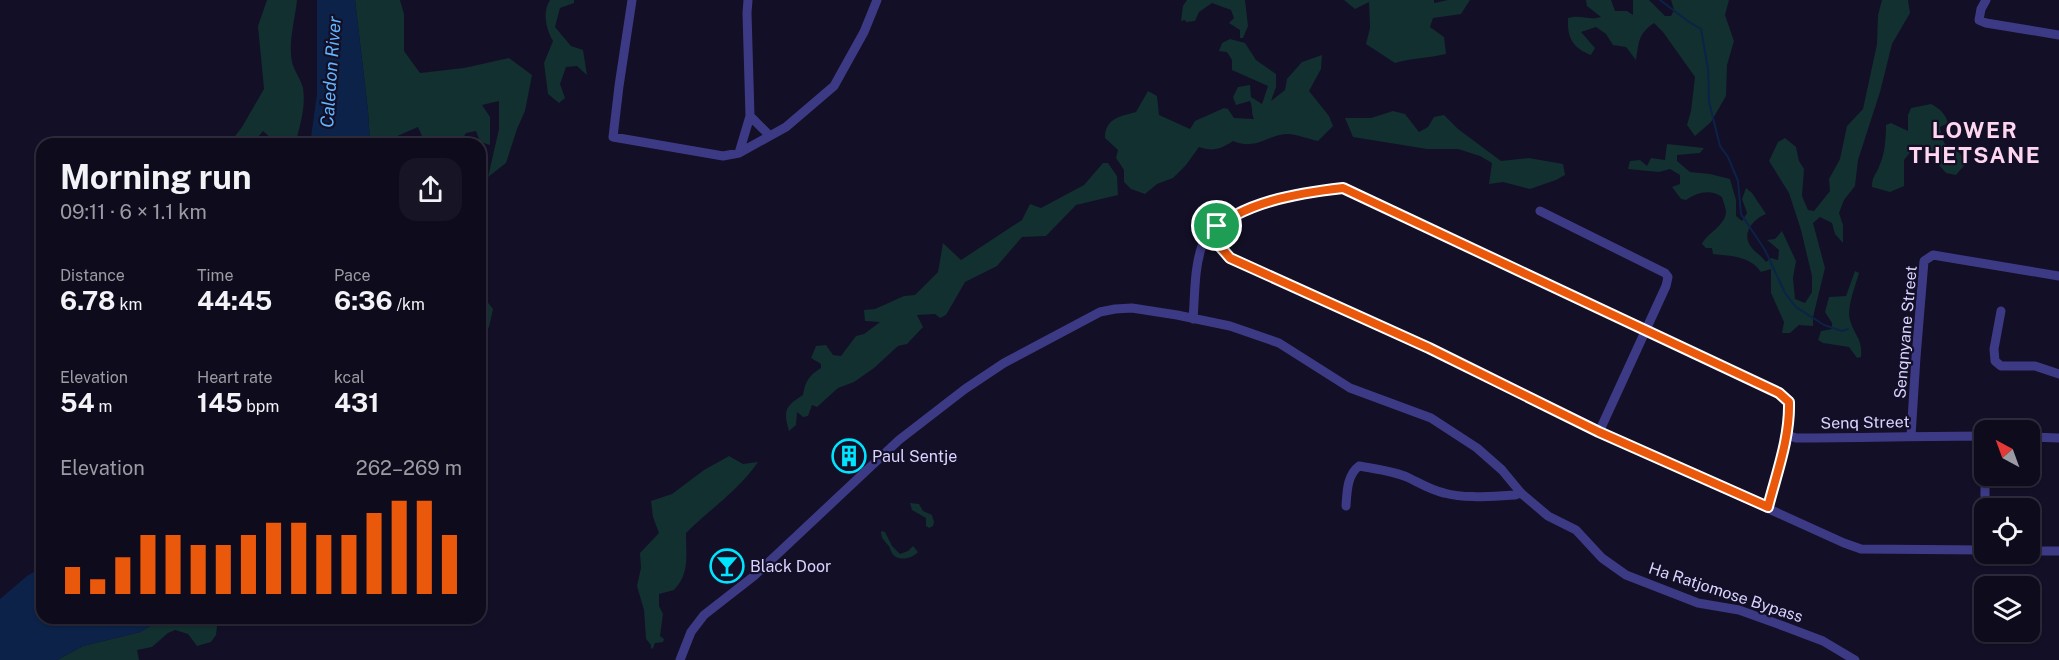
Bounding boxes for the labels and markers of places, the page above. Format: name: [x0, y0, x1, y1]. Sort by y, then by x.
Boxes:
pin: [1191, 200, 1242, 251]
building icon: Paul Sentje: [831, 438, 867, 474]
place label: Paul Sentje: [872, 447, 957, 466]
bar icon: Black Door: [709, 548, 745, 584]
place label: Black Door: [750, 557, 831, 576]

